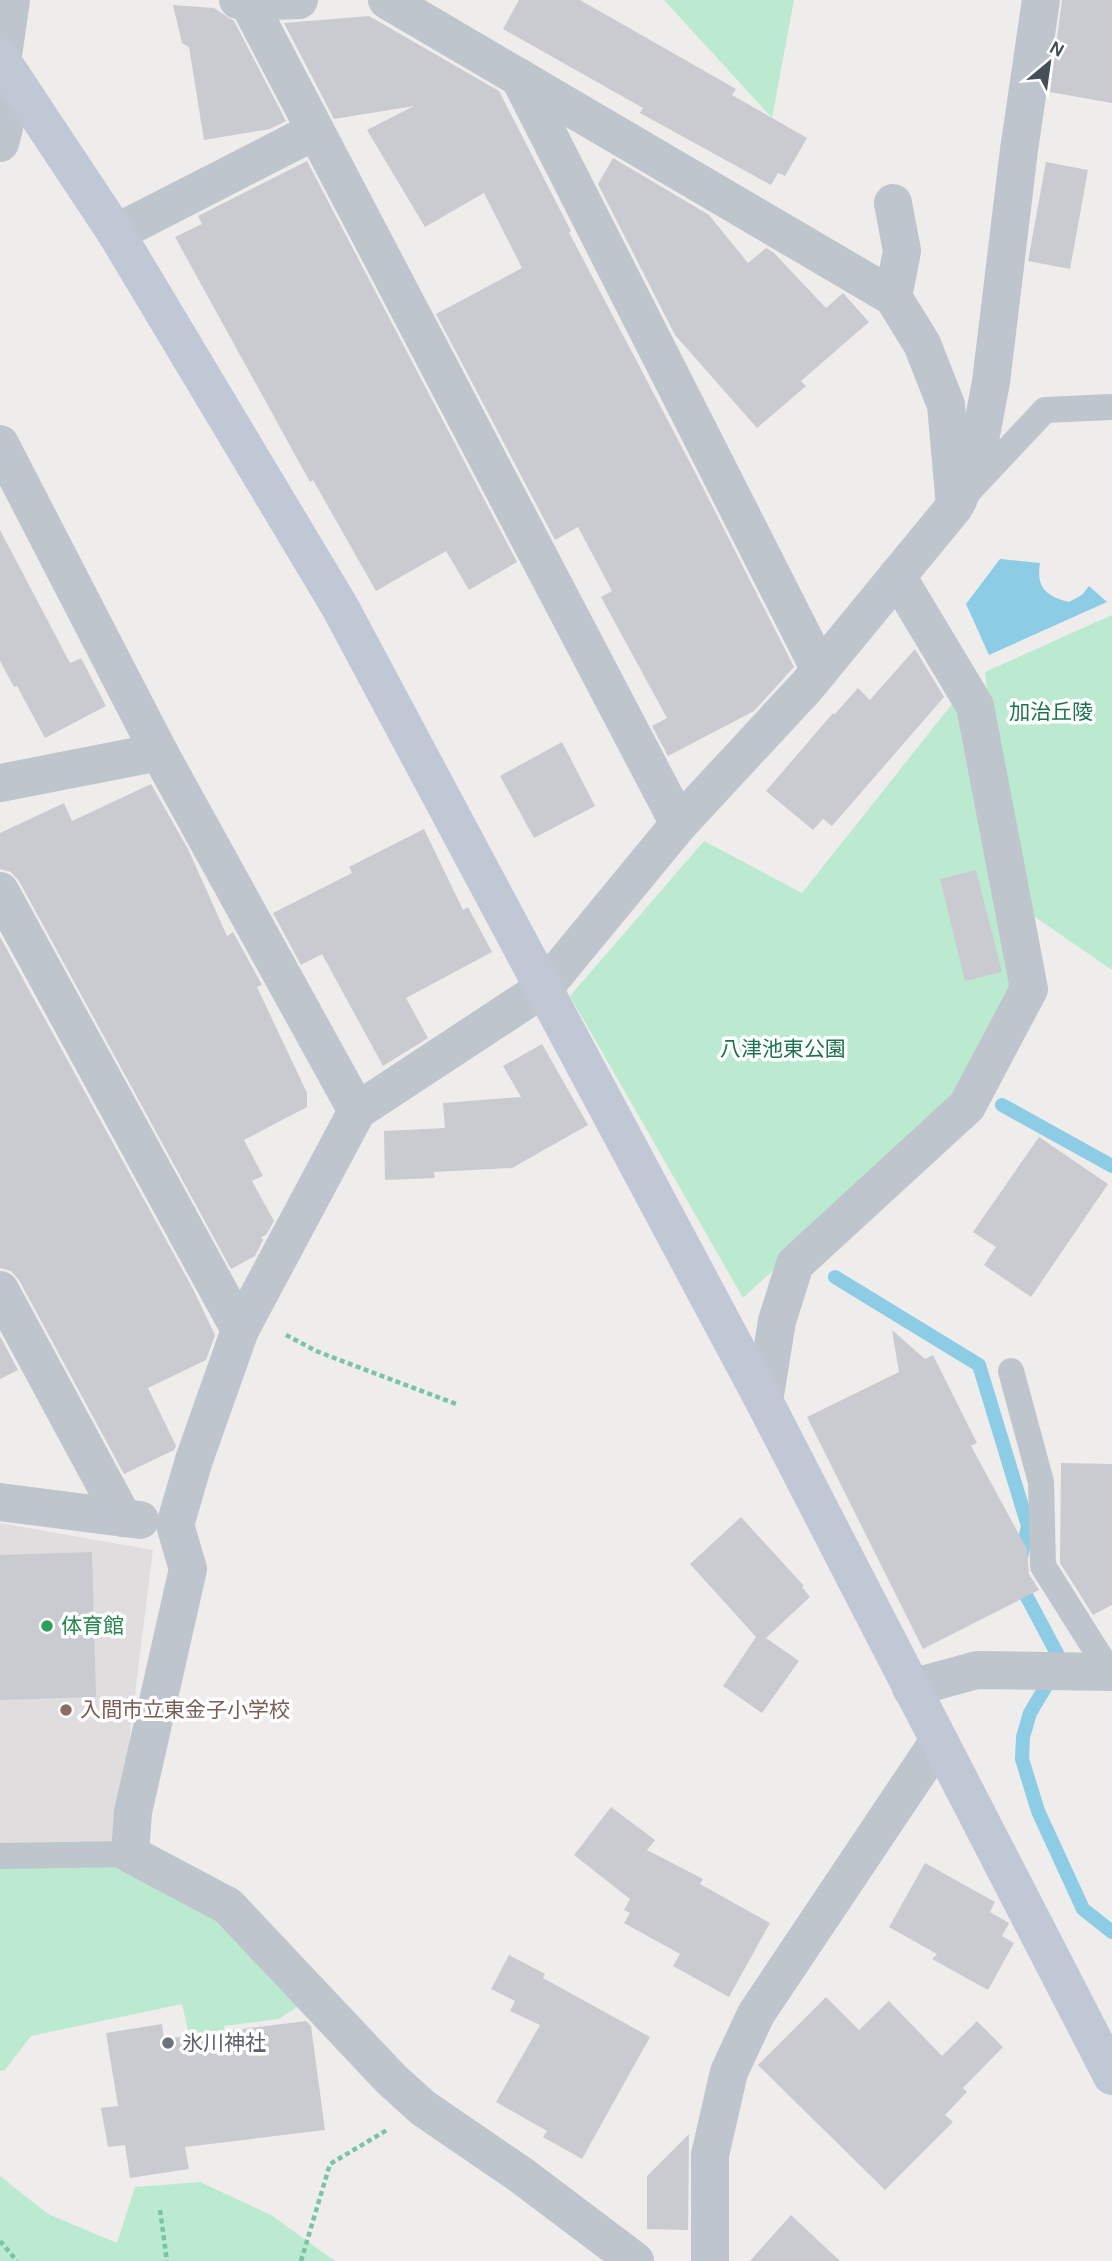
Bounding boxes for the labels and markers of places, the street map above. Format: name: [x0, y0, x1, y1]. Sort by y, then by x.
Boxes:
place label: 体育館: [61, 1614, 124, 1638]
marker: 体育館: [39, 1618, 55, 1634]
place label: 入間市立東金子小学校: [80, 1698, 290, 1722]
marker: 入間市立東金子小学校: [58, 1702, 74, 1718]
place label: 氷川神社: [182, 2031, 266, 2055]
marker: 氷川神社: [160, 2035, 176, 2051]

